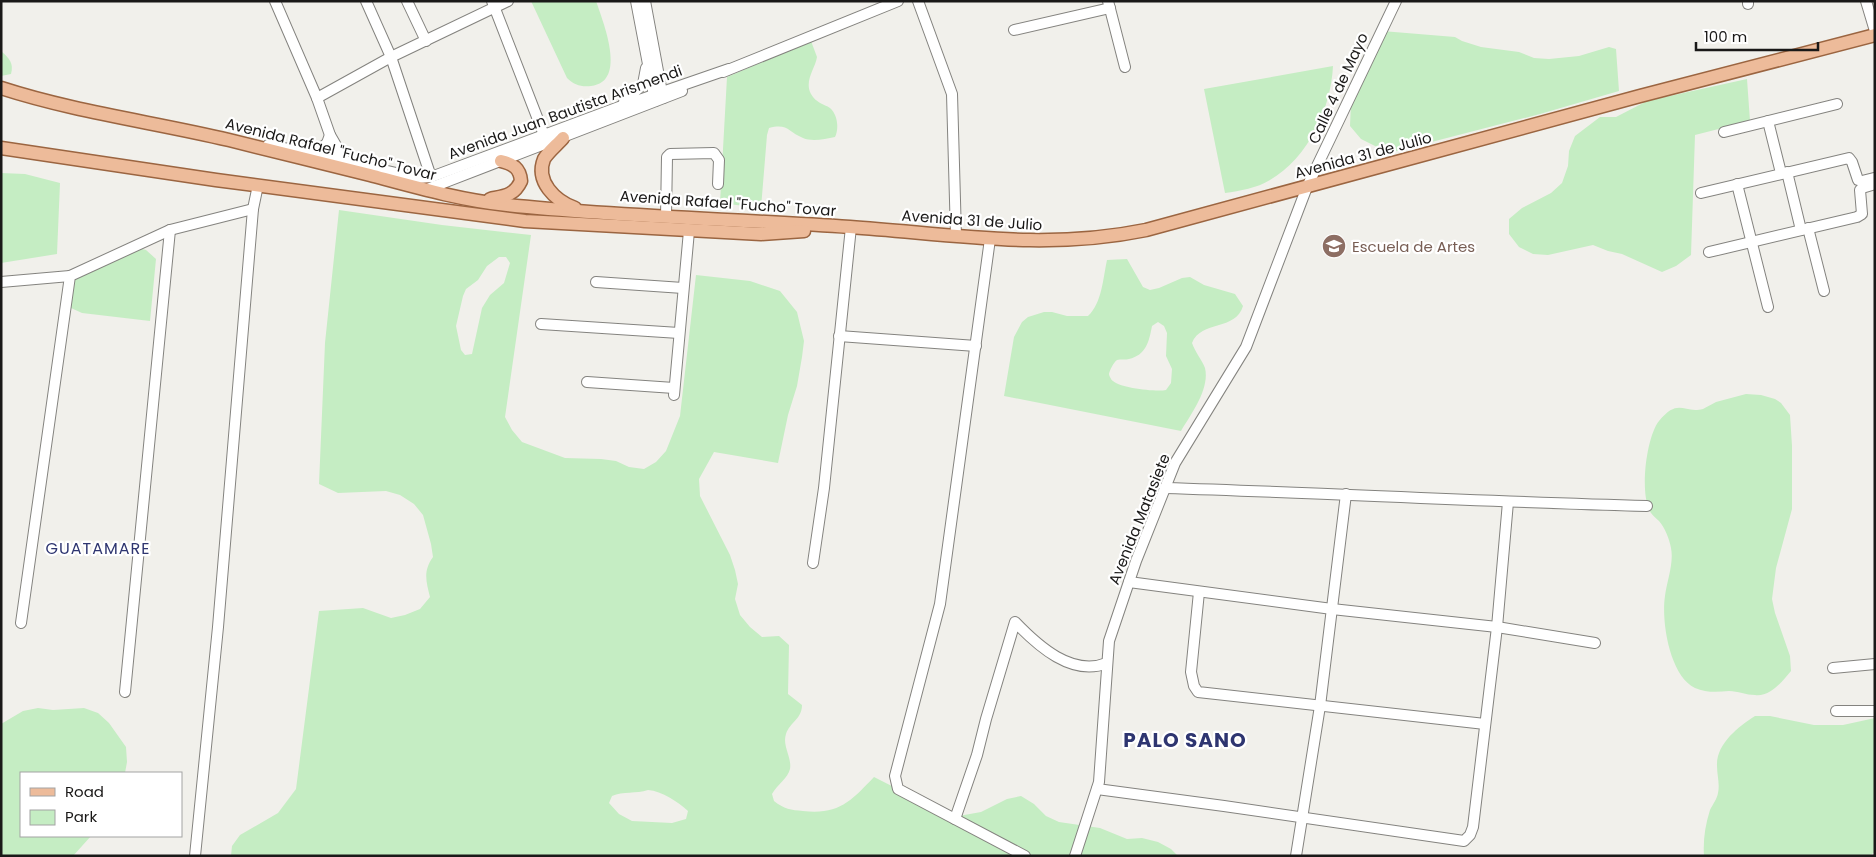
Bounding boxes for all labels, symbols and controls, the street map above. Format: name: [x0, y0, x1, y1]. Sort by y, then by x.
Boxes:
scale bar: [1696, 20, 1818, 52]
text: 100 m: [1704, 26, 1747, 47]
street label: Calle 4 de Mayo: [1303, 29, 1373, 147]
street label: Avenida Juan Bautista Arismendi: [445, 60, 685, 164]
street label: Avenida Rafael "Fucho" Tovar: [223, 113, 439, 186]
street label: Avenida 31 de Julio: [1292, 127, 1434, 183]
street label: Avenida Rafael "Fucho" Tovar: [619, 185, 837, 221]
street label: Avenida 31 de Julio: [901, 205, 1043, 235]
school or university icon: Escuela de Artes: [1321, 233, 1347, 259]
place label: Escuela de Artes: [1352, 236, 1475, 257]
street label: Avenida Matasiete: [1103, 450, 1175, 588]
district label: GUATAMARE: [46, 537, 150, 560]
district label: PALO SANO: [1123, 726, 1247, 754]
legend: [20, 772, 182, 837]
text: Road: [65, 781, 104, 802]
text: Park: [65, 806, 97, 827]

